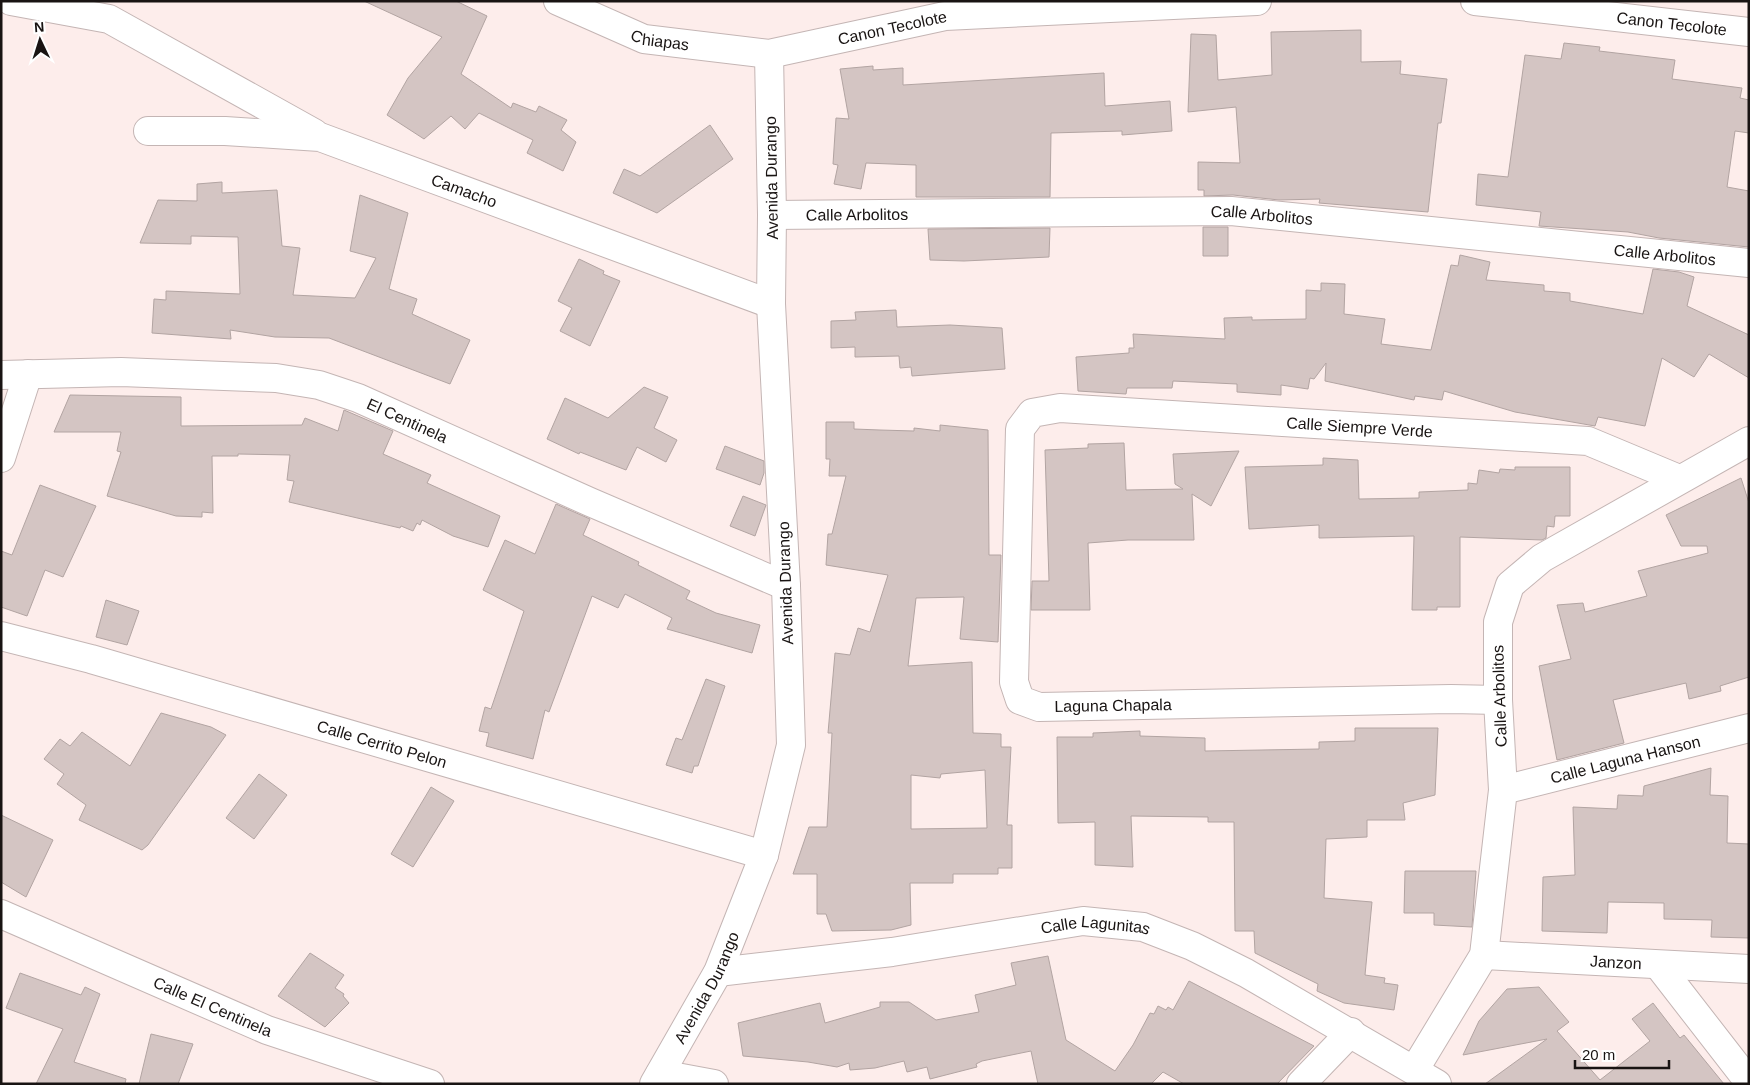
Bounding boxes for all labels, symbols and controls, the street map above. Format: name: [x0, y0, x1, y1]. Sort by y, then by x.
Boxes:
street label: Canon Tecolote: [836, 8, 948, 48]
street label: Canon Tecolote: [1616, 9, 1728, 38]
north arrow: [15, 15, 65, 65]
text: N: [33, 19, 45, 35]
street label: Chiapas: [628, 26, 690, 53]
street label: Avenida Durango: [762, 116, 781, 240]
street label: Camacho: [429, 171, 499, 211]
street label: Calle Arbolitos: [1211, 203, 1314, 228]
street label: Calle Arbolitos: [806, 206, 908, 224]
street label: Calle Arbolitos: [1613, 241, 1717, 269]
street label: El Centinela: [364, 395, 450, 446]
street label: Calle Siempre Verde: [1286, 414, 1433, 440]
street label: Avenida Durango: [775, 521, 796, 645]
street label: Calle Arbolitos: [1489, 645, 1510, 747]
street label: Laguna Chapala: [1054, 696, 1172, 715]
street label: Calle Cerrito Pelon: [315, 717, 449, 771]
street label: Calle Laguna Hanson: [1549, 733, 1702, 787]
street label: Calle Lagunitas: [1039, 913, 1153, 938]
street label: Avenida Durango: [671, 929, 742, 1047]
street label: Janzon: [1590, 953, 1642, 972]
street label: Calle El Centinela: [151, 974, 274, 1040]
scale bar: [1575, 1038, 1669, 1070]
text: 20 m: [1582, 1046, 1615, 1063]

